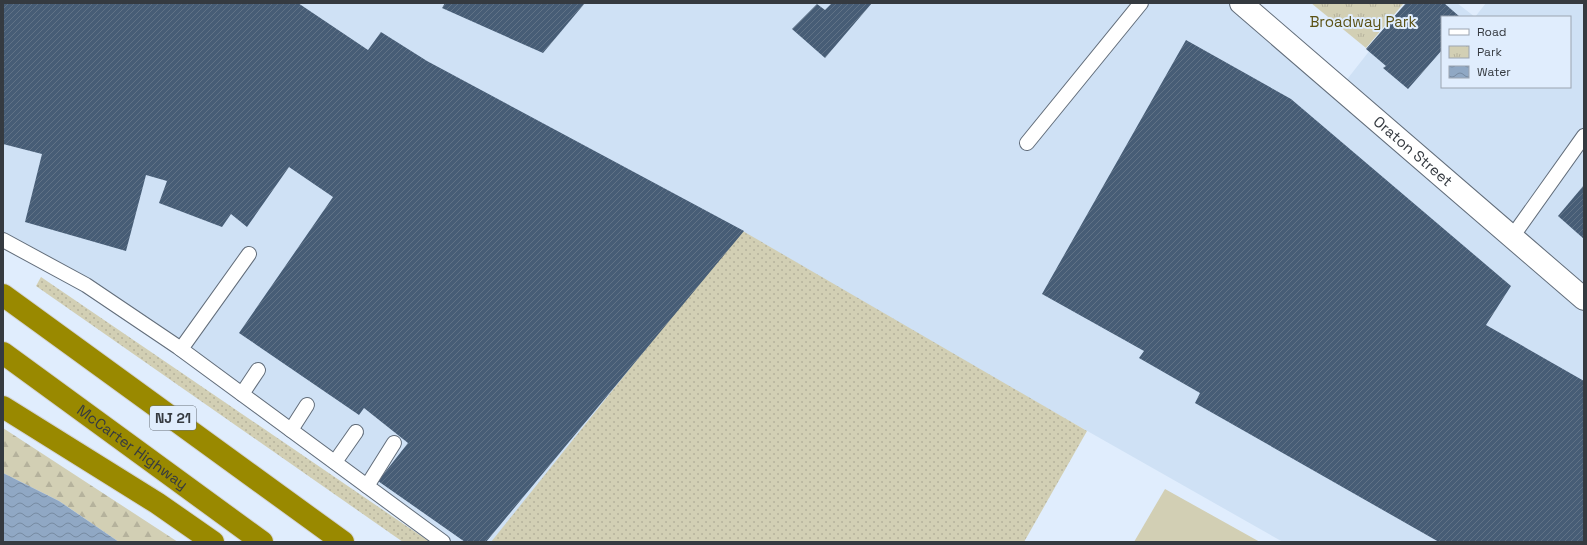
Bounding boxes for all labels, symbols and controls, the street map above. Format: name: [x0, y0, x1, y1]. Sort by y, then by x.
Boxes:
park label: Broadway Park: [1309, 12, 1417, 31]
legend: [1441, 16, 1571, 88]
text: Road: [1477, 24, 1506, 40]
text: Park: [1477, 44, 1502, 60]
text: Water: [1477, 64, 1511, 80]
street label: Oraton Street: [1370, 112, 1457, 190]
street label: McCarter Highway: [73, 400, 192, 494]
road number: NJ 21: [150, 406, 196, 430]

